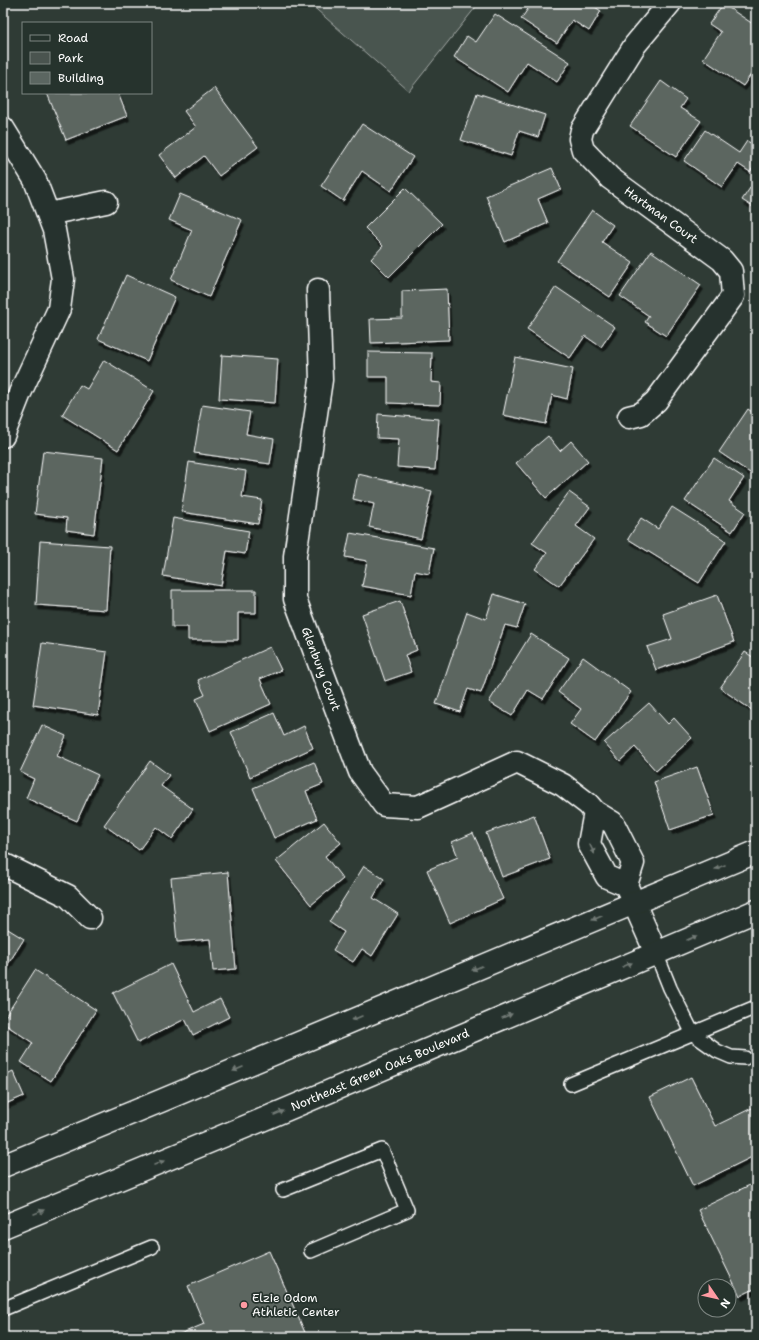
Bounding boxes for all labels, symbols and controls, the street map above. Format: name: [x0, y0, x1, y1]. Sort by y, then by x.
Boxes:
legend: [22, 22, 152, 94]
text: Road: [58, 30, 89, 46]
text: Park: [58, 50, 84, 66]
text: Building: [58, 70, 104, 86]
street label: Hartman Court: [621, 183, 701, 247]
street label: Glenbury Court: [298, 625, 344, 713]
one-way arrow: [589, 843, 595, 855]
one-way arrow: [713, 864, 725, 870]
one-way arrow: [591, 915, 603, 921]
one-way arrow: [686, 934, 698, 940]
one-way arrow: [621, 962, 632, 968]
one-way arrow: [472, 965, 483, 971]
one-way arrow: [501, 1013, 513, 1019]
one-way arrow: [351, 1016, 363, 1022]
street label: Northeast Green Oaks Boulevard: [288, 1025, 472, 1115]
one-way arrow: [231, 1066, 243, 1072]
one-way arrow: [274, 1109, 286, 1115]
one-way arrow: [154, 1159, 166, 1165]
one-way arrow: [34, 1209, 46, 1215]
north arrow: [697, 1278, 737, 1318]
place label: Elzie Odom Athletic Center: [252, 1290, 340, 1320]
text: N: [716, 1296, 734, 1311]
marker: Elzie Odom Athletic Center: [239, 1300, 249, 1310]

